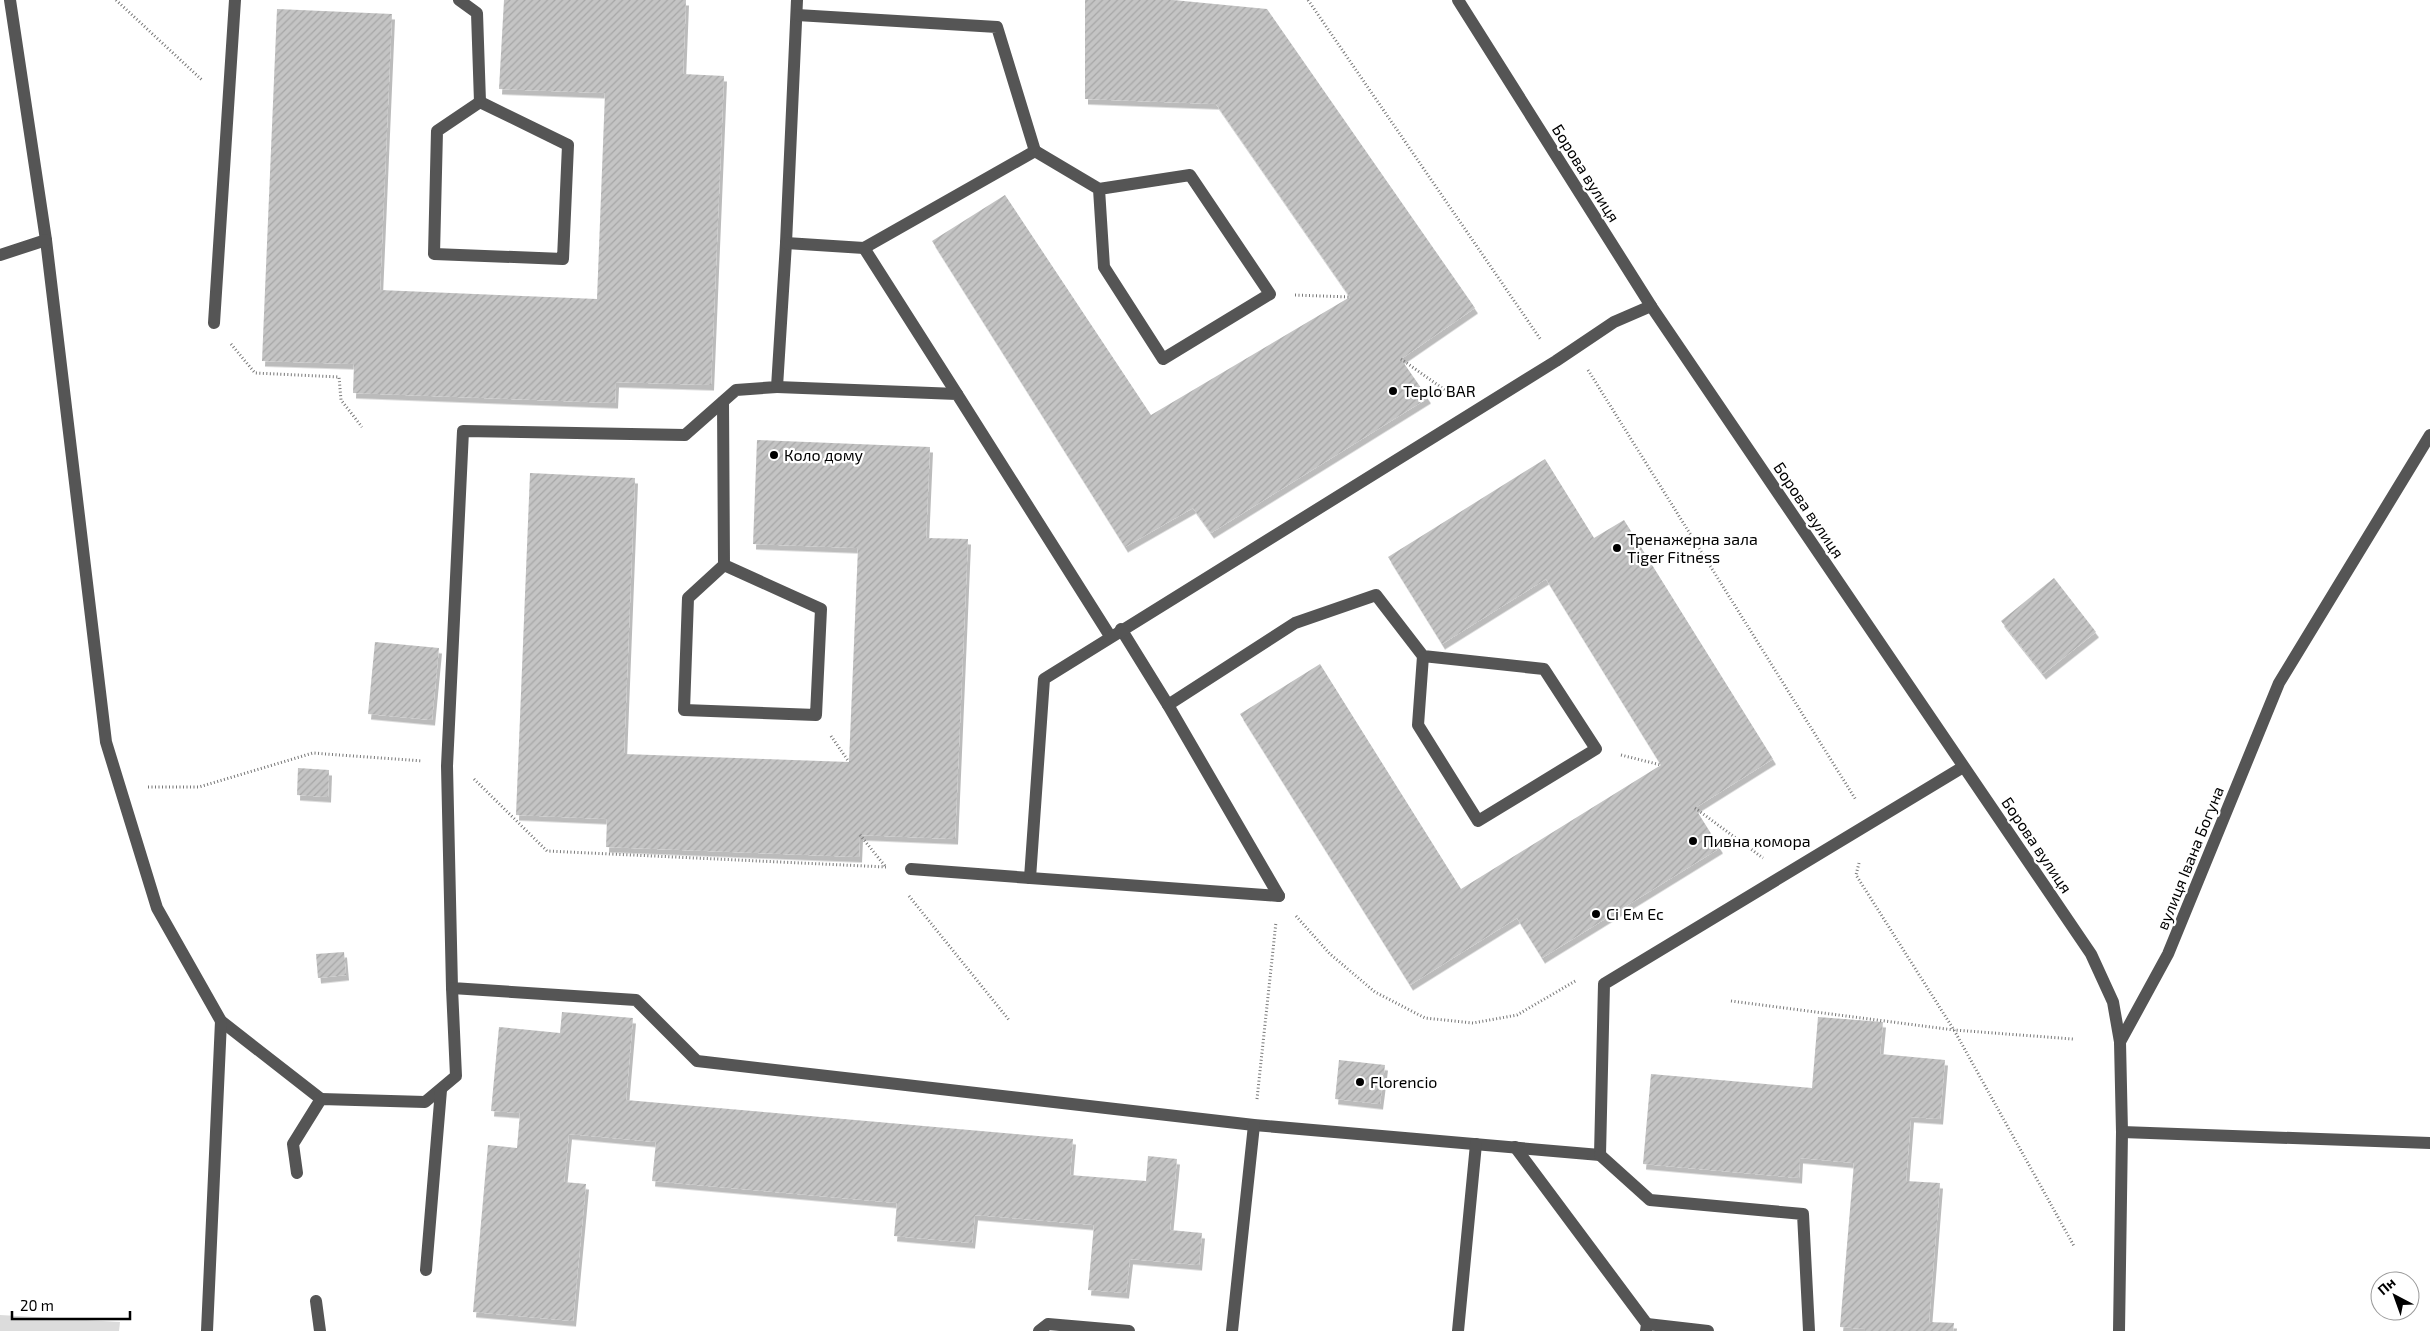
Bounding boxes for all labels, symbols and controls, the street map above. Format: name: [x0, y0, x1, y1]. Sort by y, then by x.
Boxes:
street label: Борова вулиця: [1548, 120, 1624, 226]
place label: Teplo BAR: [1403, 381, 1476, 400]
marker: Teplo BAR: [1387, 385, 1399, 397]
place label: Коло дому: [784, 445, 864, 465]
marker: Коло дому: [768, 449, 780, 461]
street label: Борова вулиця: [1769, 458, 1849, 562]
place label: Тренажерна зала Tiger Fitness: [1627, 529, 1758, 566]
marker: Тренажерна зала Tiger Fitness: [1611, 542, 1623, 554]
street label: вулиця Івана Богуна: [2152, 783, 2228, 933]
street label: Борова вулиця: [1997, 793, 2077, 897]
place label: Пивна комора: [1703, 831, 1811, 850]
marker: Пивна комора: [1687, 835, 1699, 847]
place label: Сі Ем Ес: [1606, 904, 1664, 923]
marker: Сі Ем Ес: [1590, 908, 1602, 920]
place label: Florencio: [1370, 1072, 1437, 1091]
marker: Florencio: [1354, 1076, 1366, 1088]
north arrow: [2370, 1271, 2420, 1321]
text: Пн: [2374, 1273, 2399, 1298]
scale bar: [12, 1288, 130, 1320]
text: 20 m: [20, 1296, 54, 1314]

